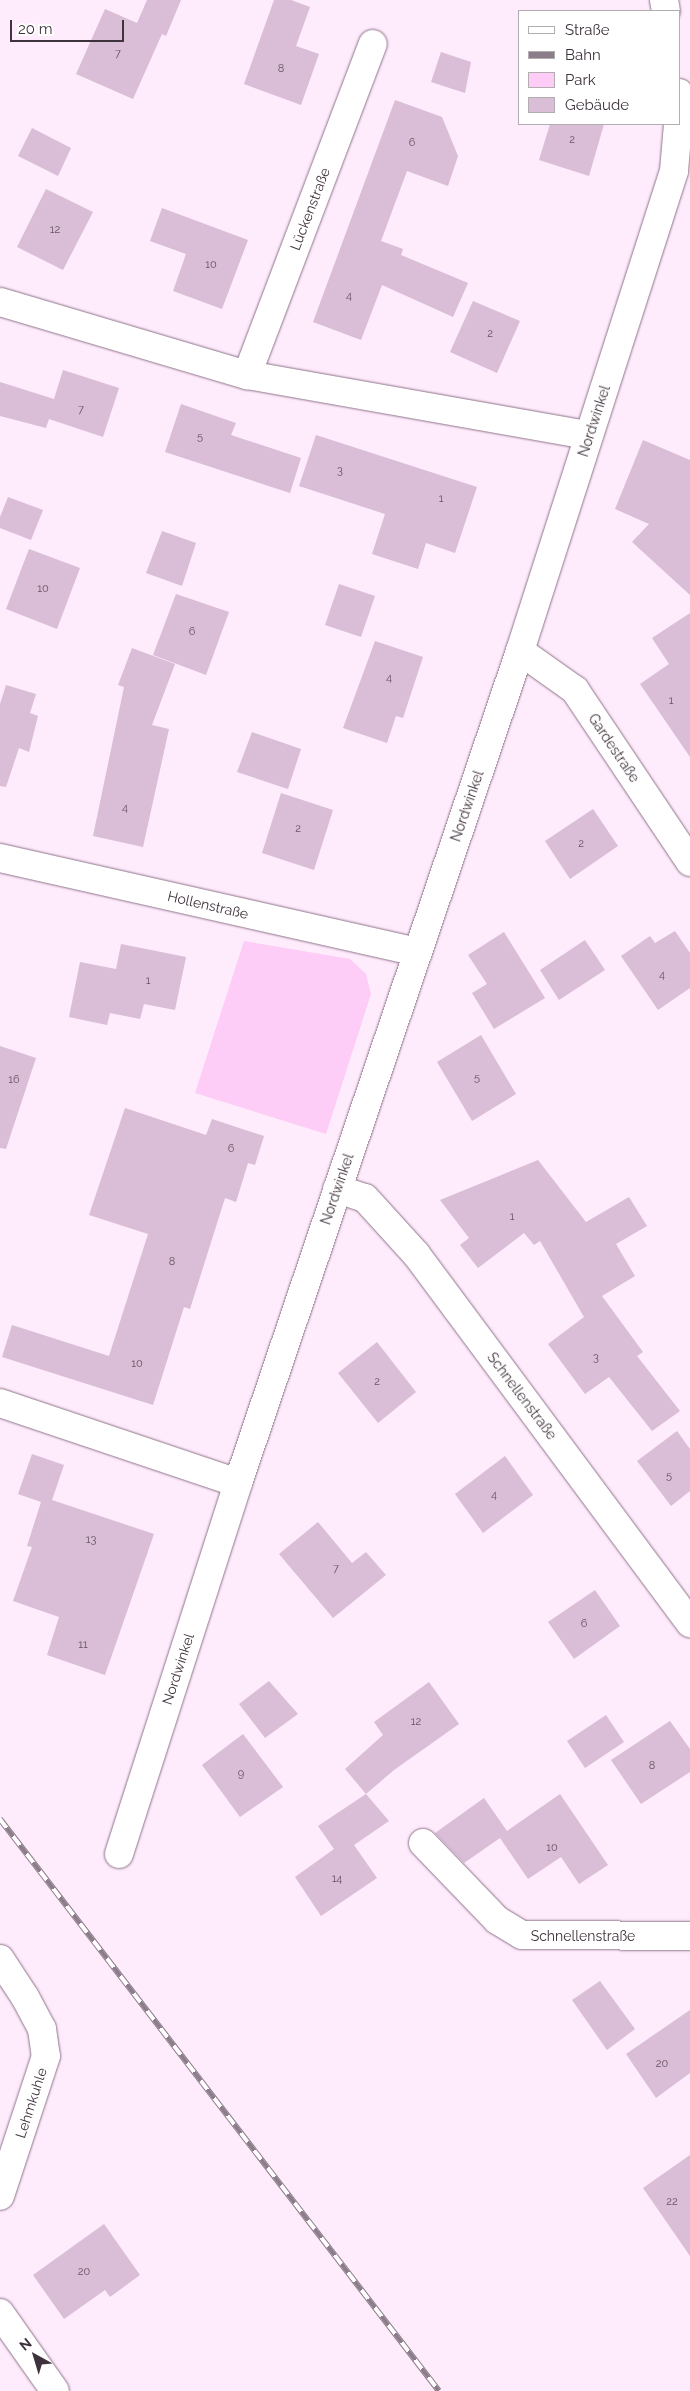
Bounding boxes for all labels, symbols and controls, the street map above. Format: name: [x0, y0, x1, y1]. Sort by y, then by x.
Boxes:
scale bar: [12, 10, 126, 42]
legend: [518, 10, 680, 125]
text: 20 m: [18, 20, 53, 38]
text: Straße: [565, 21, 609, 39]
text: Bahn: [565, 46, 601, 64]
house number: 7: [115, 47, 121, 61]
house number: 8: [278, 62, 284, 76]
text: Park: [565, 71, 596, 89]
text: Gebäude: [565, 96, 629, 114]
house number: 2: [569, 133, 575, 147]
house number: 6: [409, 136, 415, 150]
street label: Lückenstraße: [286, 165, 334, 253]
house number: 12: [50, 223, 60, 237]
house number: 10: [205, 258, 217, 272]
house number: 4: [346, 289, 352, 303]
house number: 2: [487, 327, 493, 341]
street label: Nordwinkel: [575, 383, 613, 459]
house number: 7: [78, 403, 84, 417]
house number: 5: [197, 430, 203, 444]
house number: 3: [337, 464, 343, 478]
house number: 1: [439, 492, 443, 506]
house number: 10: [37, 582, 49, 596]
house number: 6: [189, 625, 195, 639]
house number: 4: [386, 671, 392, 685]
house number: 1: [669, 694, 673, 708]
street label: Gardestraße: [585, 710, 643, 786]
street label: Nordwinkel: [447, 768, 487, 844]
house number: 4: [122, 801, 128, 815]
house number: 2: [295, 822, 301, 836]
house number: 2: [578, 837, 584, 851]
street label: Hollenstraße: [166, 888, 250, 922]
house number: 4: [659, 968, 665, 982]
house number: 1: [146, 974, 150, 988]
house number: 5: [474, 1071, 480, 1085]
house number: 16: [8, 1073, 20, 1087]
house number: 6: [228, 1142, 234, 1156]
street label: Nordwinkel: [317, 1151, 357, 1227]
house number: 1: [510, 1210, 514, 1224]
house number: 8: [169, 1255, 175, 1269]
street label: Schnellenstraße: [484, 1349, 560, 1443]
house number: 3: [593, 1351, 599, 1365]
house number: 10: [131, 1357, 143, 1371]
house number: 2: [374, 1375, 380, 1389]
house number: 5: [666, 1469, 672, 1483]
house number: 4: [491, 1488, 497, 1502]
house number: 13: [86, 1533, 96, 1547]
house number: 7: [333, 1562, 339, 1576]
house number: 6: [581, 1617, 587, 1631]
street label: Nordwinkel: [159, 1631, 197, 1707]
house number: 11: [78, 1638, 88, 1652]
house number: 12: [411, 1715, 421, 1729]
house number: 8: [649, 1759, 655, 1773]
house number: 9: [238, 1767, 244, 1781]
house number: 10: [546, 1841, 558, 1855]
house number: 14: [332, 1872, 342, 1886]
street label: Schnellenstraße: [531, 1928, 635, 1944]
house number: 20: [656, 2057, 668, 2071]
street label: Lehmkuhle: [12, 2066, 50, 2140]
house number: 22: [666, 2195, 678, 2209]
house number: 20: [78, 2265, 90, 2279]
north arrow: [10, 2331, 60, 2381]
text: N: [16, 2335, 35, 2354]

